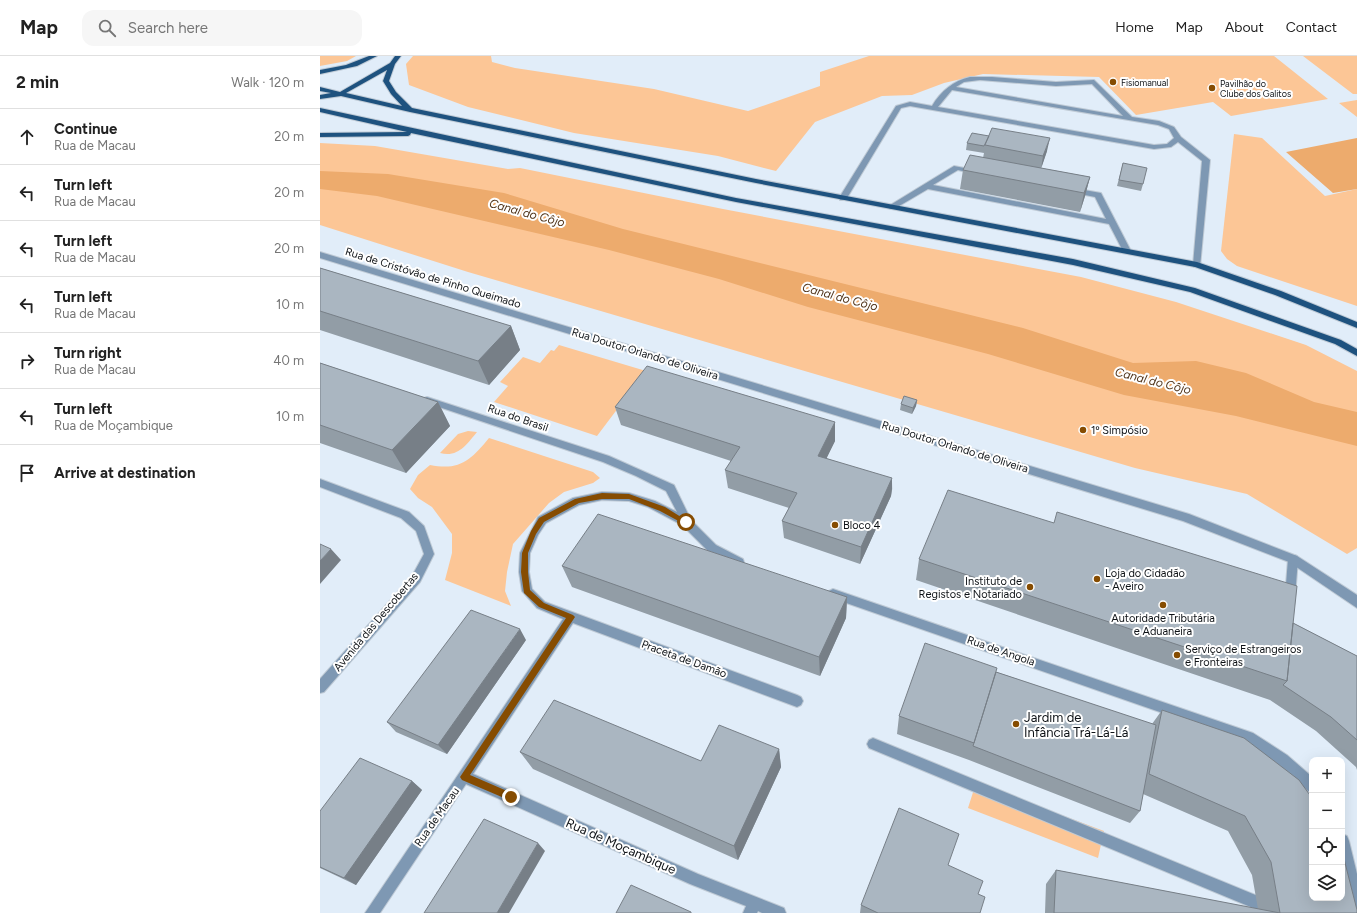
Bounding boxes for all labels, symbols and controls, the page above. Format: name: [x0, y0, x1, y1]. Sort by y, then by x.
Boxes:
search box: [82, 10, 362, 46]
text: Map: [20, 16, 58, 39]
icon: search: [96, 17, 118, 39]
text: Search here: [128, 19, 208, 37]
text: Home: [1115, 19, 1154, 36]
text: Map: [1176, 19, 1203, 36]
text: About: [1225, 19, 1264, 36]
text: Contact: [1286, 19, 1337, 36]
text: 2 min: [16, 72, 59, 92]
text: Walk · 120 m: [231, 75, 304, 90]
marker: Fisiomanual: [1108, 77, 1118, 87]
place label: Fisiomanual: [1121, 77, 1168, 88]
place label: Pavilhão do Clube dos Galitos: [1220, 78, 1291, 99]
marker: Pavilhão do Clube dos Galitos: [1207, 83, 1217, 93]
text: Continue: [54, 120, 117, 138]
icon: ahead: [16, 126, 38, 148]
text: 20 m: [274, 129, 304, 144]
text: Rua de Macau: [54, 138, 136, 153]
text: Turn left: [54, 176, 112, 194]
icon: left: [16, 182, 38, 204]
text: 20 m: [274, 185, 304, 200]
text: Rua de Macau: [54, 194, 136, 209]
water label: Canal do Côjo: [488, 196, 566, 230]
text: Turn left: [54, 232, 112, 250]
icon: left: [16, 238, 38, 260]
text: 20 m: [274, 241, 304, 256]
street label: Rua de Cristóvão de Pinho Queimado: [344, 245, 522, 311]
text: Rua de Macau: [54, 250, 136, 265]
water label: Canal do Côjo: [801, 280, 879, 314]
text: Turn left: [54, 288, 112, 306]
icon: left: [16, 294, 38, 316]
text: 10 m: [276, 297, 304, 312]
text: Rua de Macau: [54, 306, 136, 321]
street label: Rua Doutor Orlando de Oliveira: [570, 325, 720, 383]
text: Turn right: [54, 344, 122, 362]
icon: right: [16, 350, 38, 372]
text: 40 m: [273, 353, 304, 368]
text: Rua de Macau: [54, 362, 136, 377]
water label: Canal do Côjo: [1114, 365, 1192, 397]
text: Turn left: [54, 400, 112, 418]
street label: Rua do Brasil: [486, 402, 550, 434]
icon: left: [16, 406, 38, 428]
text: 10 m: [276, 409, 304, 424]
text: Rua de Moçambique: [54, 418, 173, 433]
street label: Rua Doutor Orlando de Oliveira: [880, 418, 1030, 476]
place label: 1º Simpósio: [1091, 424, 1148, 437]
marker: 1º Simpósio: [1078, 425, 1088, 435]
icon: arrive: [16, 462, 38, 484]
text: Arrive at destination: [54, 464, 195, 482]
route start: [677, 513, 695, 531]
place label: Bloco 4: [843, 519, 881, 532]
marker: Bloco 4: [830, 520, 840, 530]
place label: Loja do Cidadão - Aveiro: [1105, 567, 1185, 593]
street label: Avenida das Descobertas: [331, 570, 421, 674]
marker: Loja do Cidadão - Aveiro: [1092, 574, 1102, 584]
place label: Instituto de Registos e Notariado: [919, 575, 1022, 601]
marker: Instituto de Registos e Notariado: [1025, 582, 1035, 592]
marker: Autoridade Tributária e Aduaneira: [1158, 600, 1168, 610]
place label: Autoridade Tributária e Aduaneira: [1111, 612, 1215, 638]
street label: Rua de Angola: [965, 633, 1037, 669]
street label: Praceta de Damão: [640, 638, 728, 680]
place label: Serviço de Estrangeiros e Fronteiras: [1185, 643, 1301, 669]
marker: Serviço de Estrangeiros e Fronteiras: [1172, 650, 1182, 660]
place label: Jardim de Infância Trá-Lá-Lá: [1024, 710, 1128, 740]
marker: Jardim de Infância Trá-Lá-Lá: [1011, 719, 1021, 729]
map controls: [1309, 757, 1345, 901]
button: +: [1309, 757, 1345, 793]
street label: Rua de Macau: [412, 785, 462, 849]
route end: [502, 788, 520, 806]
button: −: [1309, 793, 1345, 829]
street label: Rua de Moçambique: [564, 815, 678, 877]
button: locate: [1309, 829, 1345, 865]
button: layers: [1309, 865, 1345, 901]

